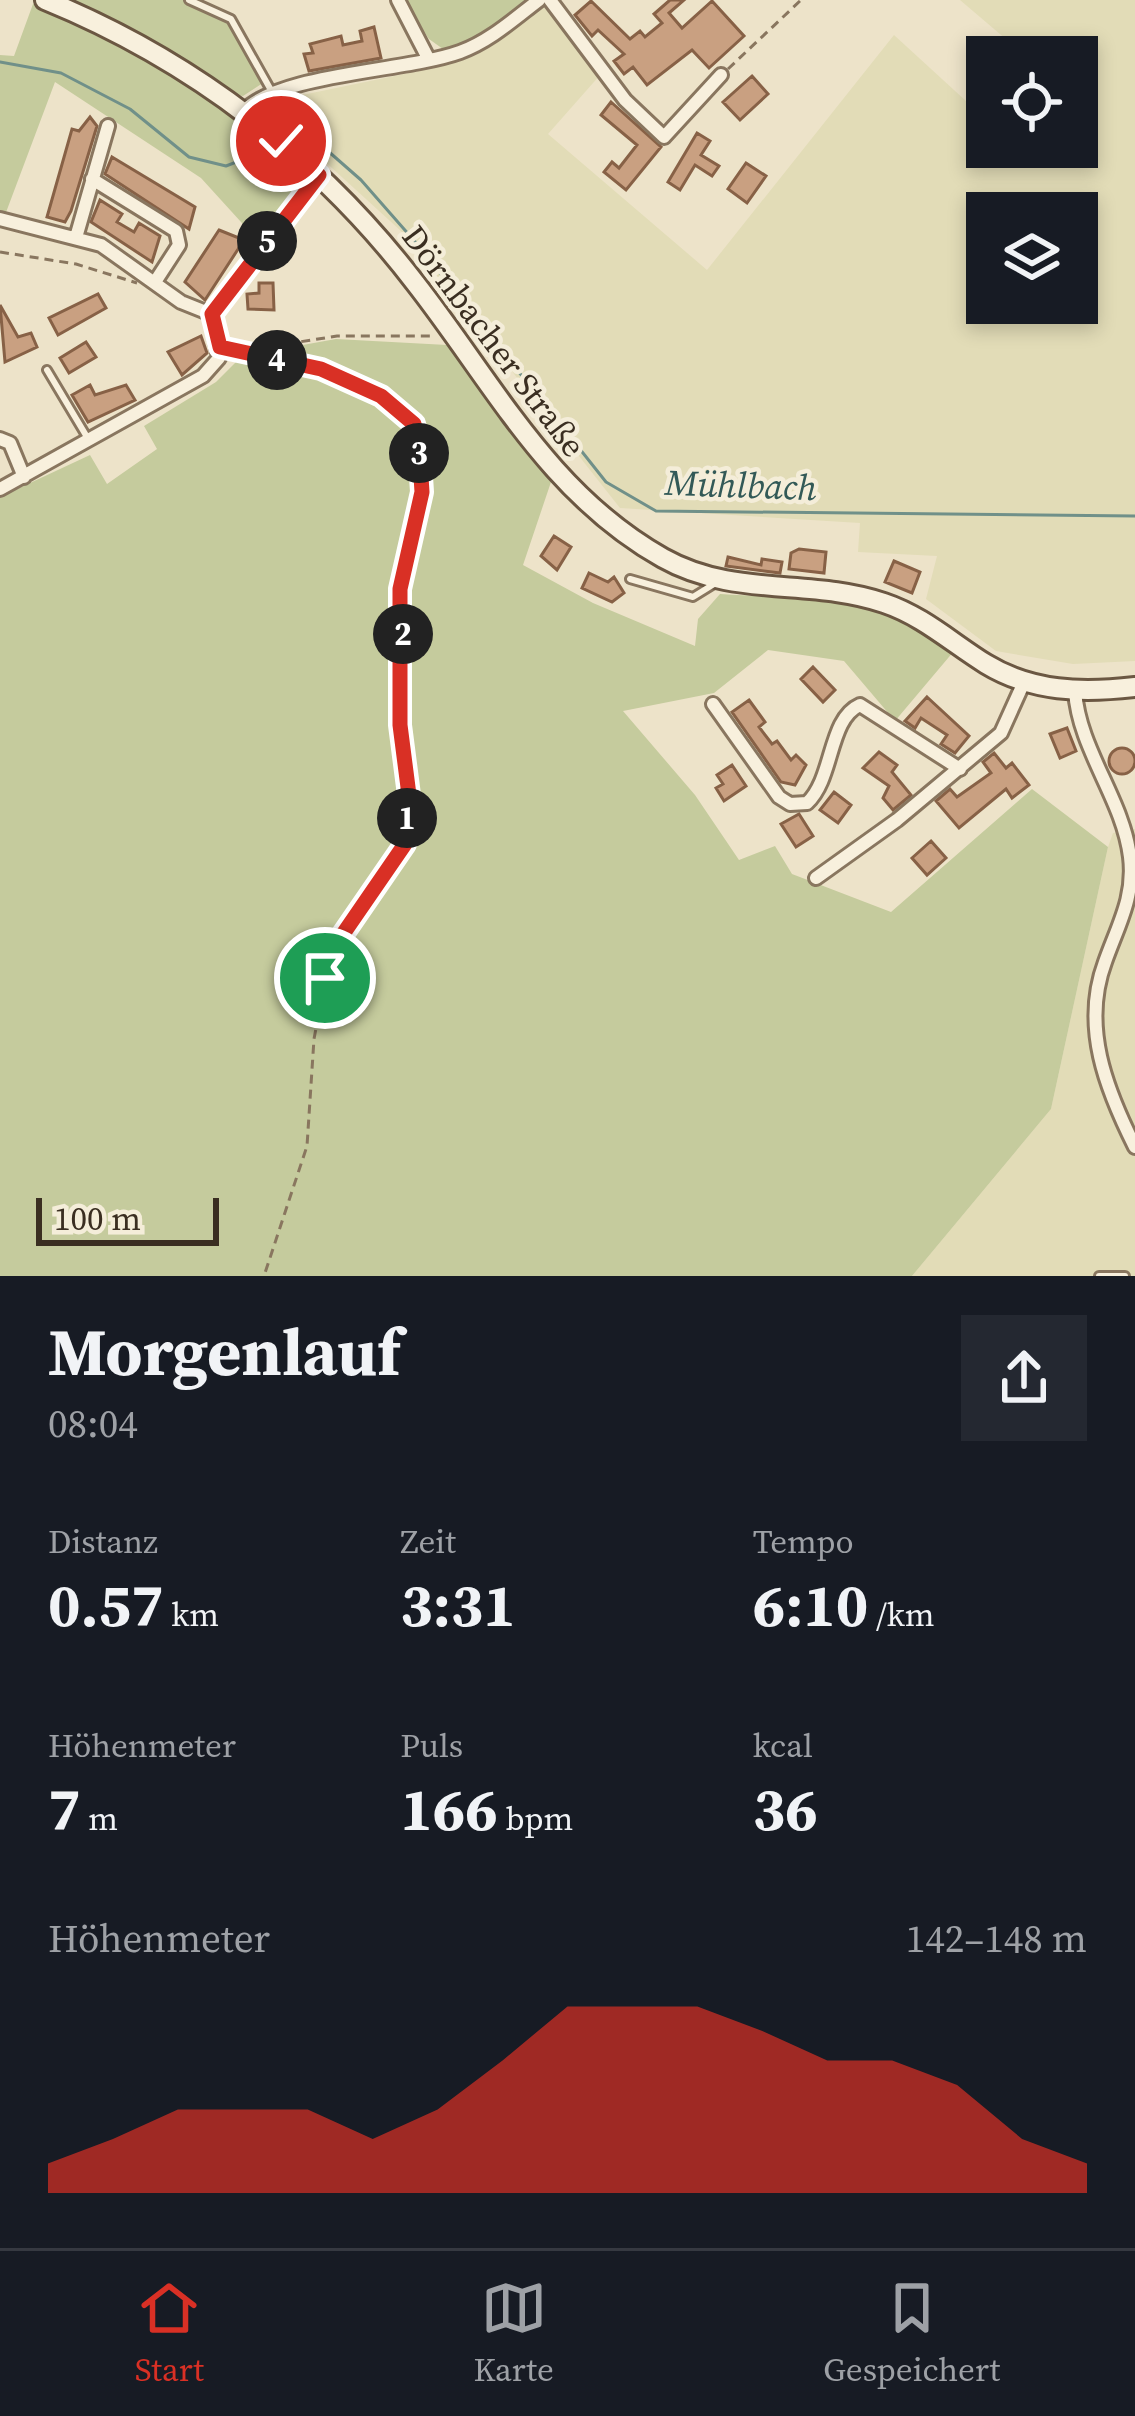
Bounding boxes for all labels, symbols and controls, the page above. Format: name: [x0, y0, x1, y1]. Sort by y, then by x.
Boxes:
map controls: [966, 36, 1098, 324]
button: locate: [966, 36, 1098, 168]
pin: [230, 90, 332, 192]
icon: check: [248, 108, 314, 174]
button: layers: [966, 192, 1098, 324]
pin: 5: [237, 211, 297, 271]
street label: Dörnbacher Straße: [392, 216, 596, 466]
text: 5: [258, 218, 276, 263]
pin: 4: [247, 330, 307, 390]
text: 4: [268, 337, 286, 382]
pin: 3: [389, 423, 449, 483]
text: 3: [410, 430, 428, 475]
water label: Mühlbach: [663, 458, 818, 512]
pin: 2: [373, 604, 433, 664]
text: 2: [394, 611, 412, 656]
pin: 1: [377, 788, 437, 848]
text: 1: [398, 795, 416, 840]
pin: [274, 927, 376, 1029]
icon: arrive: [292, 945, 358, 1011]
scale bar: [36, 1192, 219, 1245]
text: 100 m: [54, 1196, 141, 1241]
text: Morgenlauf: [48, 1307, 401, 1397]
button: share: [961, 1315, 1087, 1441]
text: 08:04: [48, 1397, 138, 1450]
text: Distanz: [48, 1519, 158, 1564]
text: Zeit: [400, 1519, 456, 1564]
text: Tempo: [753, 1519, 854, 1564]
text: 0.57: [48, 1564, 164, 1646]
text: 3:31: [400, 1564, 516, 1646]
text: 6:10: [753, 1564, 868, 1646]
text: km: [164, 1592, 219, 1637]
text: /km: [868, 1592, 935, 1637]
text: Höhenmeter: [48, 1723, 236, 1768]
text: Puls: [400, 1723, 463, 1768]
text: kcal: [753, 1723, 813, 1768]
text: 7: [48, 1768, 81, 1850]
text: 166: [400, 1768, 498, 1850]
text: 36: [753, 1768, 818, 1850]
text: m: [81, 1796, 118, 1841]
text: bpm: [498, 1796, 573, 1841]
text: Höhenmeter: [48, 1912, 270, 1965]
text: 142–148 m: [906, 1912, 1087, 1965]
tab: Start: [135, 2275, 204, 2392]
tab: Karte: [473, 2275, 554, 2392]
tab: Gespeichert: [823, 2275, 1000, 2392]

